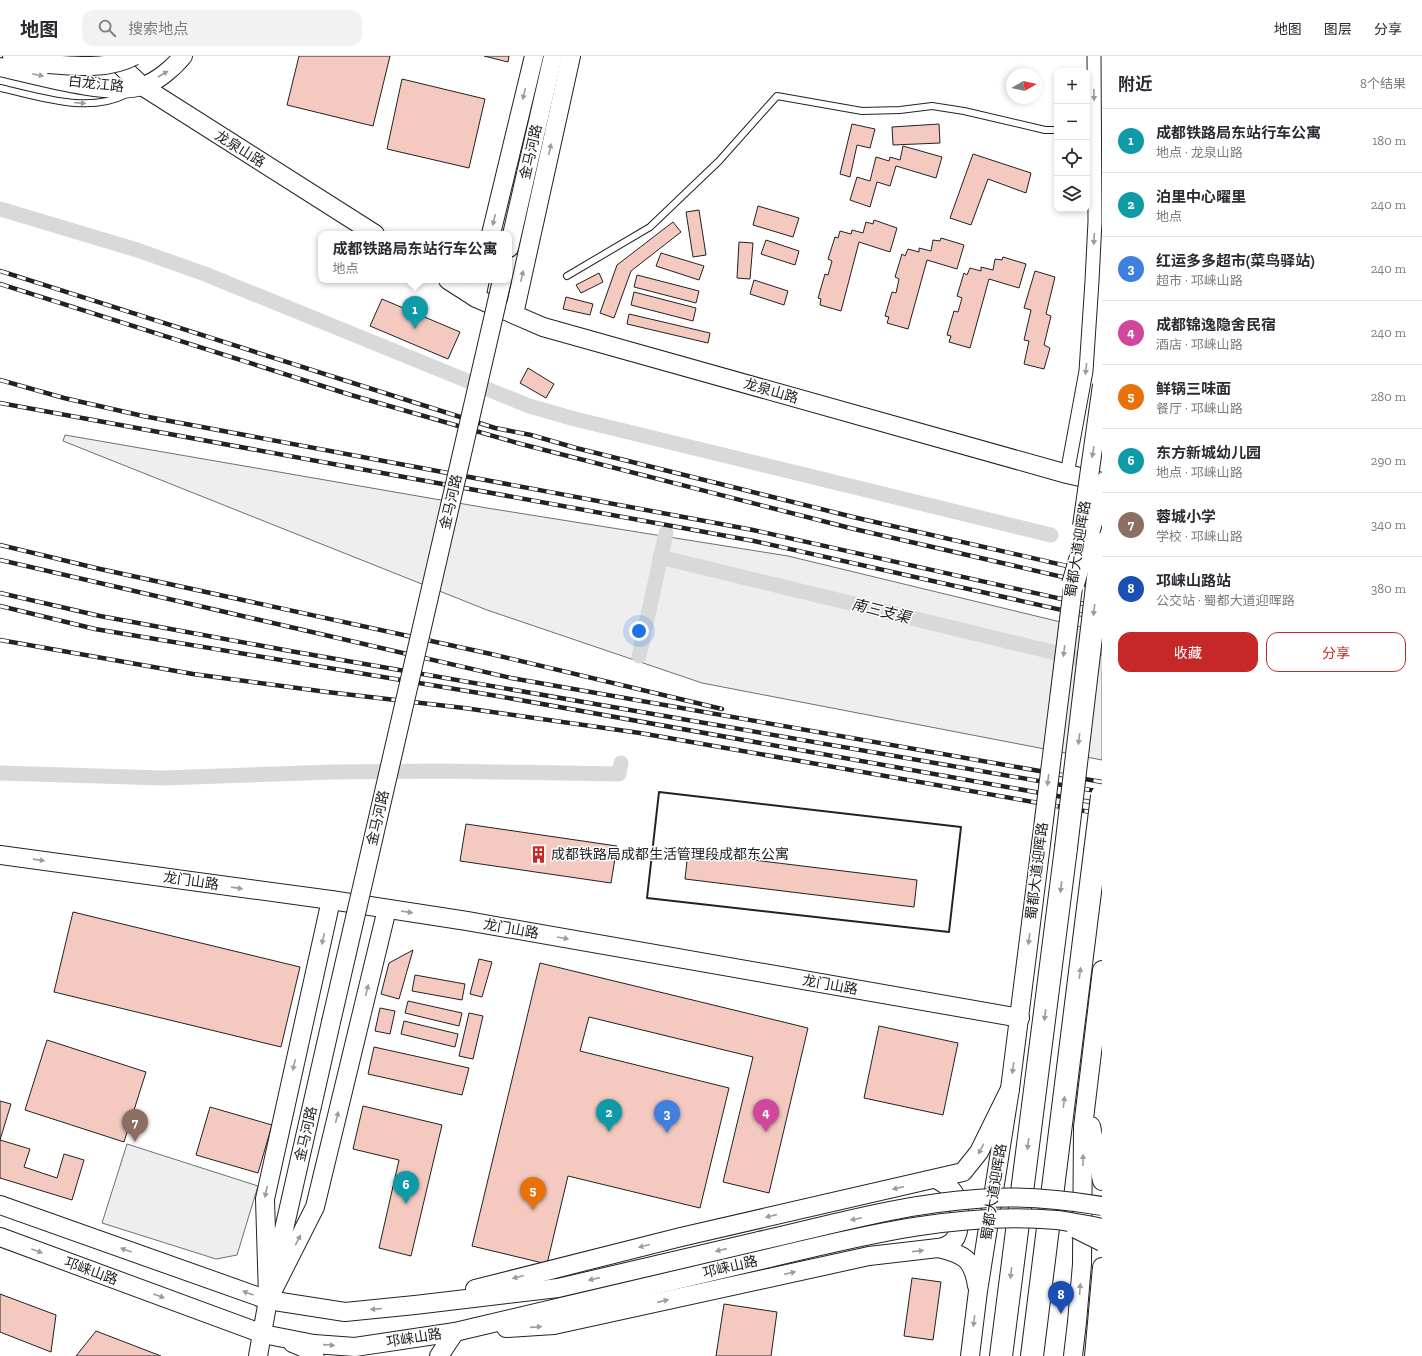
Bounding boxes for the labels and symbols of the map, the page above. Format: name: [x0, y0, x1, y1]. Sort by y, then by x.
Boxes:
north arrow: [1006, 68, 1042, 104]
one-way arrow: [157, 71, 169, 78]
one-way arrow: [32, 73, 44, 79]
street label: 白龙江路: [67, 73, 125, 95]
one-way arrow: [521, 88, 527, 100]
one-way arrow: [1091, 89, 1098, 101]
one-way arrow: [74, 99, 86, 106]
street label: 金马河路: [516, 123, 546, 181]
street label: 龙泉山路: [212, 127, 268, 171]
one-way arrow: [548, 143, 554, 156]
one-way arrow: [491, 214, 497, 227]
one-way arrow: [1091, 233, 1098, 245]
one-way arrow: [520, 270, 526, 283]
pin: 1: [402, 296, 428, 329]
one-way arrow: [1083, 363, 1089, 375]
street label: 龙泉山路: [742, 375, 800, 407]
one-way arrow: [1090, 446, 1096, 458]
street label: 金马河路: [436, 473, 466, 531]
street label: 蜀都大道迎晖路: [1062, 499, 1094, 599]
water label: 南三支渠: [850, 595, 914, 627]
one-way arrow: [1091, 604, 1097, 616]
your location: [629, 621, 649, 641]
one-way arrow: [1061, 644, 1068, 657]
one-way arrow: [1076, 733, 1082, 745]
one-way arrow: [1045, 774, 1052, 786]
street label: 金马河路: [363, 789, 393, 847]
street label: 蜀都大道迎晖路: [1023, 821, 1051, 921]
building icon: 成都铁路局成都生活管理段成都东公寓: [528, 844, 548, 864]
place label: 成都铁路局成都生活管理段成都东公寓: [551, 846, 789, 863]
one-way arrow: [33, 857, 45, 863]
street label: 龙门山路: [162, 869, 220, 893]
one-way arrow: [1058, 880, 1064, 893]
one-way arrow: [231, 884, 243, 891]
one-way arrow: [401, 909, 413, 915]
street label: 龙门山路: [482, 916, 540, 942]
one-way arrow: [319, 932, 325, 945]
one-way arrow: [1026, 933, 1032, 945]
one-way arrow: [557, 935, 569, 941]
one-way arrow: [1077, 967, 1083, 979]
street label: 龙门山路: [801, 972, 859, 998]
one-way arrow: [365, 984, 371, 997]
one-way arrow: [1041, 1009, 1048, 1022]
one-way arrow: [291, 1059, 297, 1072]
one-way arrow: [1010, 1062, 1016, 1074]
one-way arrow: [1061, 1096, 1067, 1108]
pin: 2: [596, 1099, 622, 1132]
pin: 4: [753, 1099, 779, 1132]
pin: 3: [654, 1100, 680, 1133]
street label: 金马河路: [291, 1105, 321, 1163]
pin: 7: [122, 1109, 148, 1142]
one-way arrow: [334, 1111, 340, 1123]
one-way arrow: [1025, 1138, 1031, 1150]
street label: 蜀都大道迎晖路: [978, 1142, 1010, 1242]
one-way arrow: [977, 1143, 984, 1155]
one-way arrow: [1080, 1153, 1086, 1166]
pin: 6: [393, 1171, 419, 1204]
pin: 5: [520, 1177, 546, 1210]
one-way arrow: [892, 1185, 904, 1191]
one-way arrow: [263, 1186, 269, 1198]
one-way arrow: [765, 1214, 777, 1220]
one-way arrow: [849, 1216, 862, 1222]
one-way arrow: [295, 1235, 301, 1246]
one-way arrow: [638, 1243, 650, 1249]
one-way arrow: [119, 1246, 131, 1252]
one-way arrow: [715, 1247, 727, 1253]
one-way arrow: [912, 1247, 924, 1254]
one-way arrow: [31, 1248, 43, 1254]
street label: 邛崃山路: [701, 1252, 759, 1282]
street label: 邛崃山路: [62, 1253, 120, 1289]
one-way arrow: [1008, 1267, 1014, 1279]
one-way arrow: [784, 1269, 796, 1275]
one-way arrow: [512, 1274, 524, 1280]
one-way arrow: [588, 1277, 601, 1283]
pin: 8: [1048, 1281, 1074, 1314]
one-way arrow: [1076, 1283, 1083, 1295]
one-way arrow: [242, 1290, 254, 1296]
one-way arrow: [153, 1293, 165, 1299]
one-way arrow: [657, 1298, 669, 1304]
one-way arrow: [370, 1306, 382, 1312]
one-way arrow: [971, 1315, 977, 1327]
one-way arrow: [530, 1323, 542, 1330]
street label: 邛崃山路: [385, 1325, 443, 1351]
one-way arrow: [323, 1341, 335, 1348]

